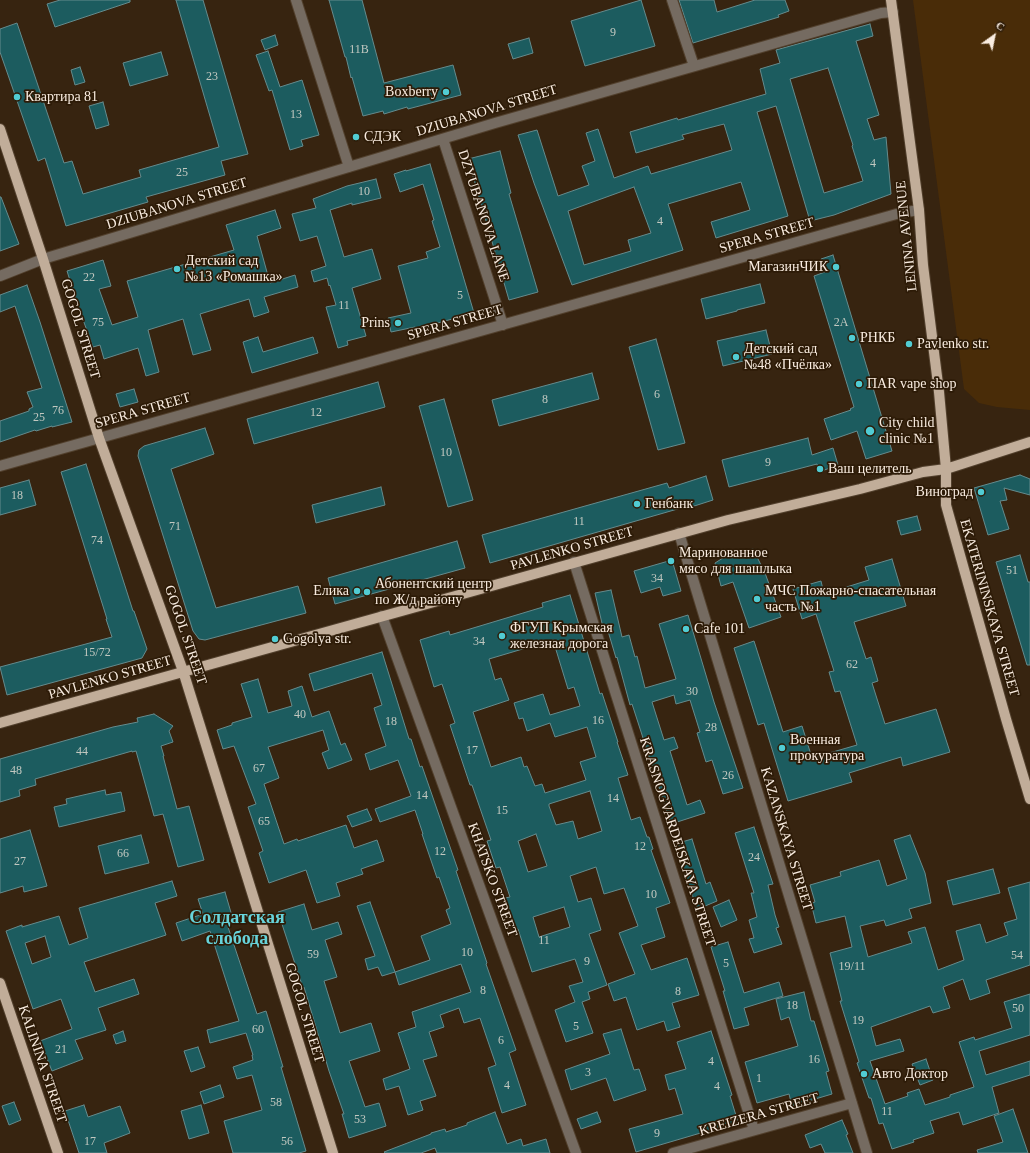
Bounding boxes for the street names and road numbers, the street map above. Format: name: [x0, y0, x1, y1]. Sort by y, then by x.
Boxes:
street label: DZIUBANOVA STREET: [415, 82, 559, 140]
street label: DZYUBANOVA LANE: [454, 148, 512, 284]
street label: DZIUBANOVA STREET: [105, 175, 249, 233]
street label: LENINA AVENUE: [893, 180, 921, 292]
street label: SPERA STREET: [717, 214, 817, 258]
street label: GOGOL STREET: [57, 277, 103, 381]
street label: SPERA STREET: [405, 301, 505, 345]
street label: SPERA STREET: [93, 389, 193, 433]
street label: EKATERININSKAYA STREET: [956, 518, 1022, 698]
street label: PAVLENKO STREET: [509, 523, 635, 575]
street label: GOGOL STREET: [160, 583, 210, 687]
street label: PAVLENKO STREET: [47, 652, 173, 704]
street label: KRASNOGVARDEISKAYA STREET: [635, 735, 719, 949]
street label: KAZANSKAYA STREET: [756, 765, 816, 913]
street label: KHATSKO STREET: [464, 821, 520, 939]
street label: GOGOL STREET: [281, 961, 327, 1065]
street label: KALININA STREET: [14, 1003, 70, 1125]
street label: KREIZERA STREET: [697, 1090, 821, 1140]

